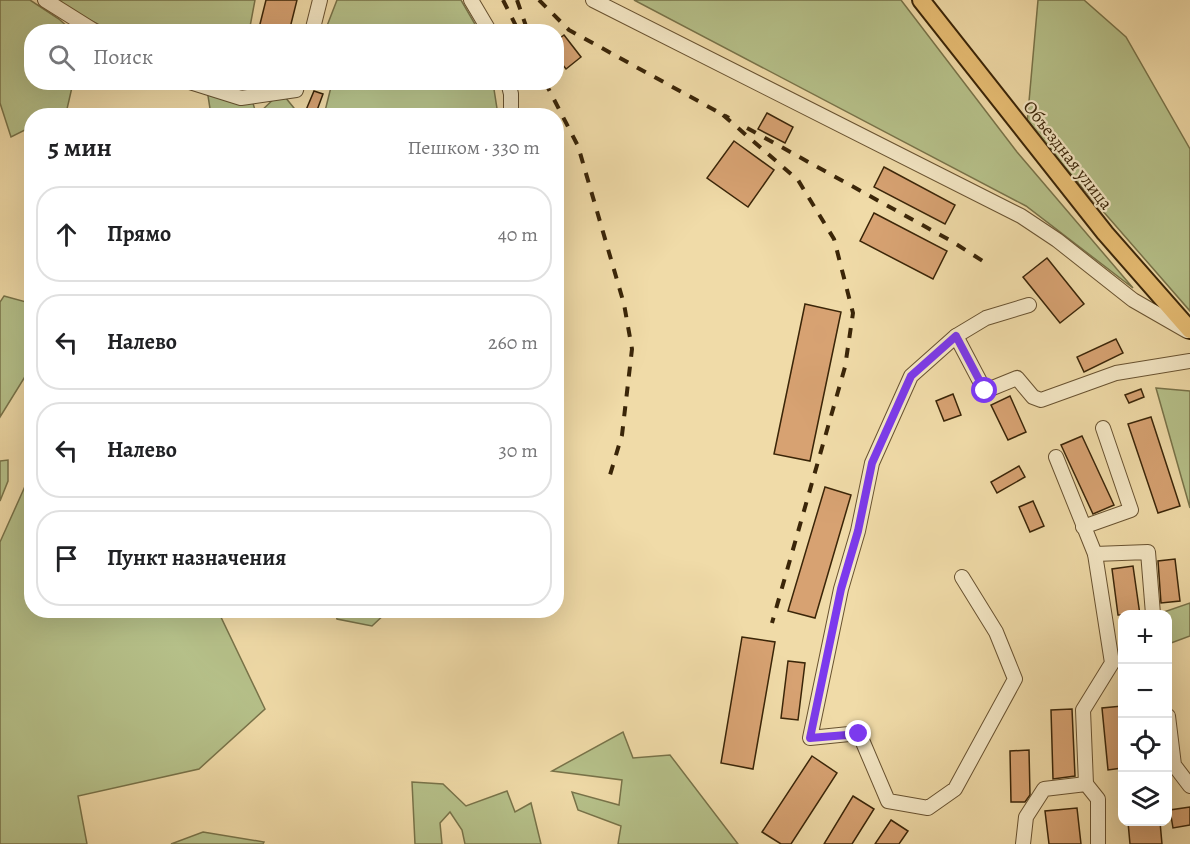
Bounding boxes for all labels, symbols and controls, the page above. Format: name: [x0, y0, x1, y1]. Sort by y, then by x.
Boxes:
search box: [24, 24, 564, 90]
icon: search: [45, 41, 78, 74]
text: Поиск: [93, 42, 153, 72]
street label: Объездная улица: [1018, 95, 1119, 215]
text: 5 мин: [48, 130, 112, 165]
text: Пешком · 330 m: [407, 134, 540, 161]
icon: ahead: [50, 218, 83, 251]
text: Прямо: [107, 219, 171, 249]
text: 40 m: [498, 221, 538, 248]
icon: left: [50, 326, 83, 359]
text: Налево: [107, 327, 177, 357]
text: 260 m: [488, 329, 538, 356]
route start: [971, 377, 997, 403]
icon: left: [50, 434, 83, 467]
text: Налево: [107, 435, 177, 465]
text: 30 m: [498, 437, 538, 464]
icon: arrive: [50, 542, 83, 575]
text: Пункт назначения: [107, 543, 286, 573]
map controls: [1118, 610, 1172, 826]
button: +: [1118, 610, 1172, 664]
button: −: [1118, 664, 1172, 718]
button: locate: [1118, 718, 1172, 772]
route end: [845, 720, 871, 746]
button: layers: [1118, 772, 1172, 826]

